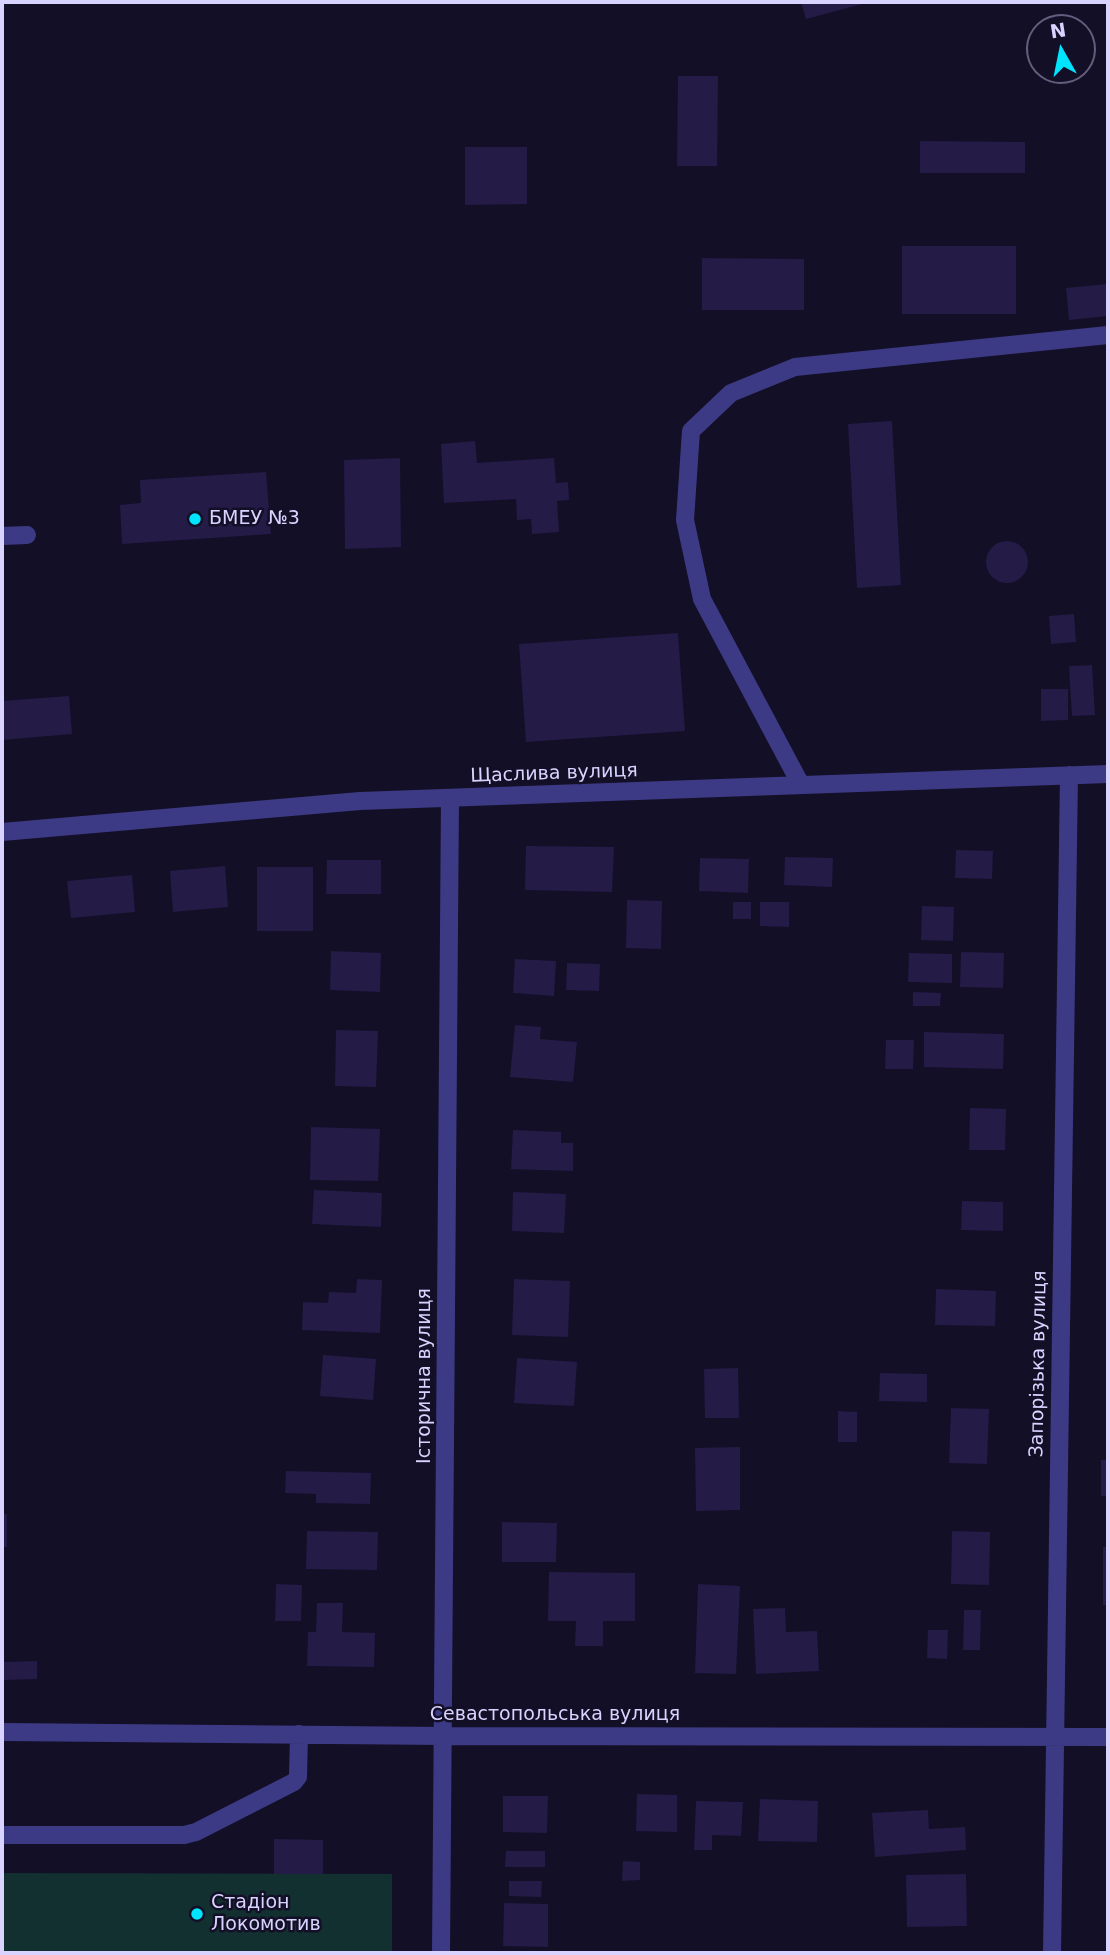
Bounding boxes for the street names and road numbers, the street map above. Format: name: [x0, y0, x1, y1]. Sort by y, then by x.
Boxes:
street label: Щаслива вулиця: [470, 760, 638, 788]
street label: Запорізька вулиця: [1026, 1270, 1052, 1458]
street label: Історична вулиця: [414, 1288, 436, 1464]
street label: Севастопольська вулиця: [430, 1704, 680, 1726]

